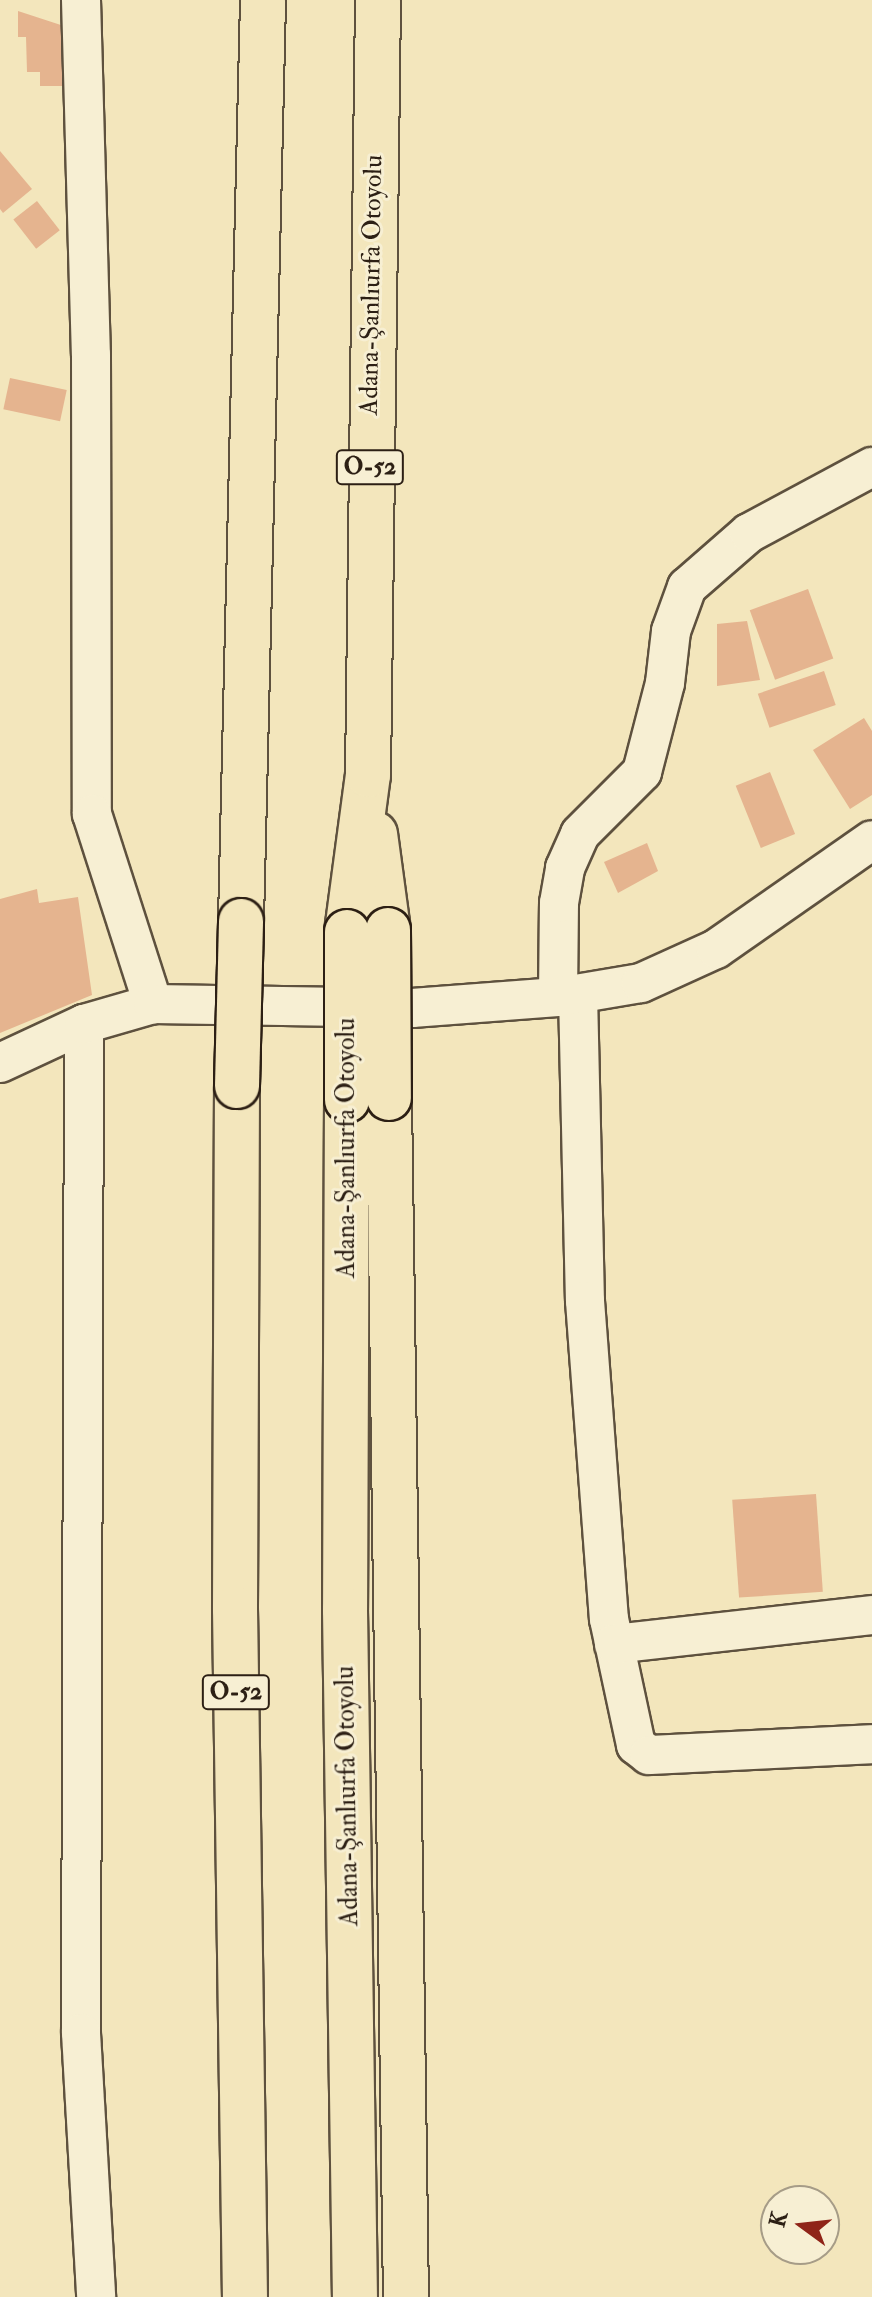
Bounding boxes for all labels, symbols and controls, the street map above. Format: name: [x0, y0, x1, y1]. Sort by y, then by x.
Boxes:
street label: Adana-Şanlıurfa Otoyolu: [354, 154, 390, 416]
road number: O-52: [334, 447, 406, 487]
street label: Adana-Şanlıurfa Otoyolu: [331, 1018, 363, 1278]
street label: Adana-Şanlıurfa Otoyolu: [330, 1665, 366, 1927]
road number: O-52: [200, 1672, 272, 1712]
north arrow: [760, 2185, 840, 2265]
text: K: [763, 2208, 794, 2230]

